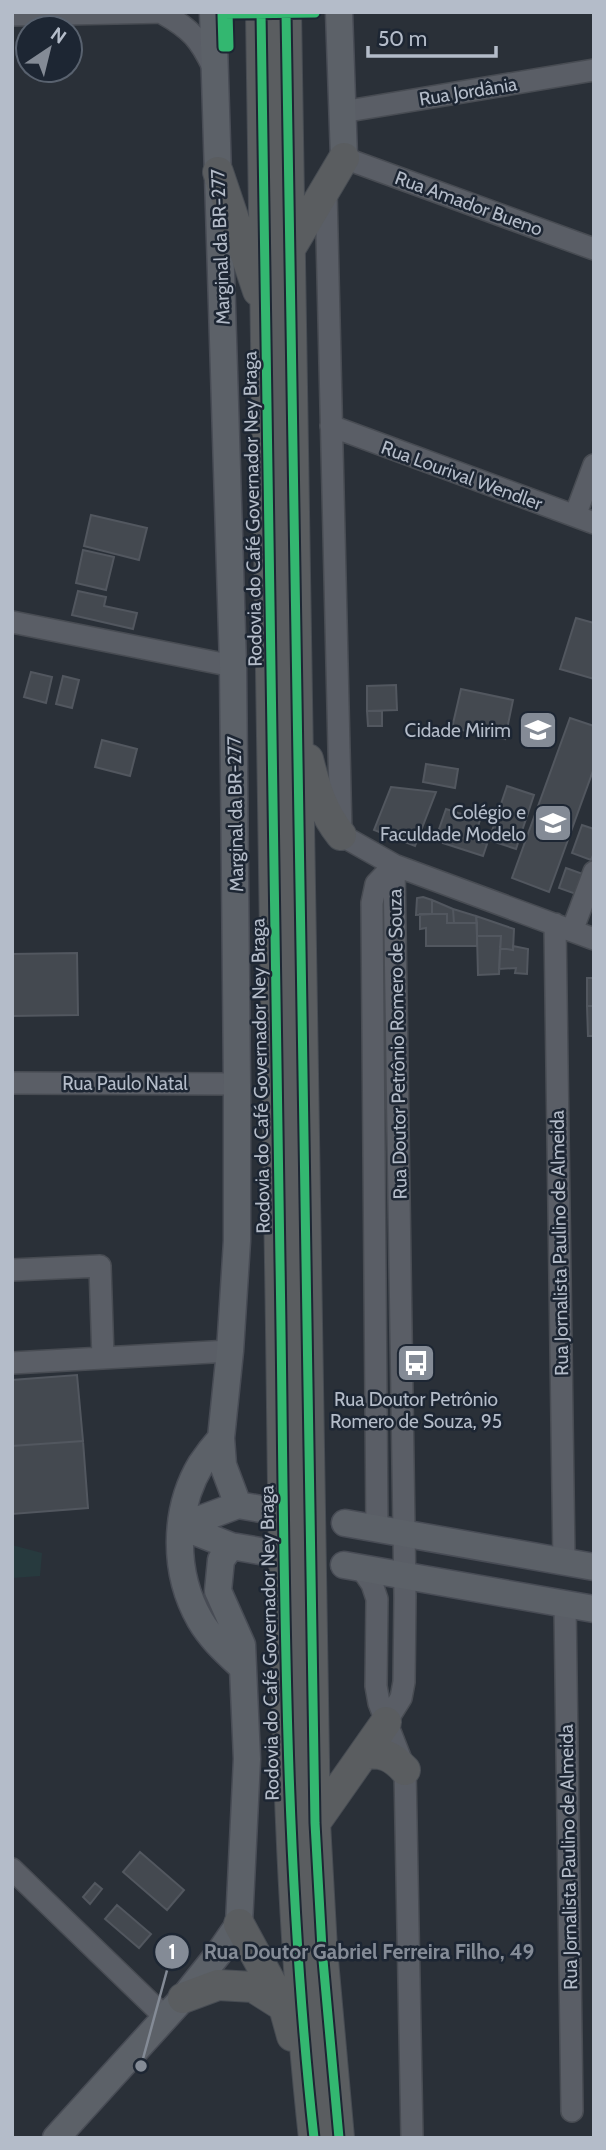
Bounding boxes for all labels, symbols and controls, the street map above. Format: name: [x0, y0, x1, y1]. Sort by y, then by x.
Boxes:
north arrow: [14, 14, 84, 84]
scale bar: [368, 14, 496, 58]
text: N: [46, 22, 71, 49]
text: 50 m: [378, 26, 427, 51]
street label: Rua Jordânia: [417, 72, 519, 111]
street label: Rua Amador Bueno: [392, 166, 546, 241]
street label: Marginal da BR-277: [206, 168, 235, 325]
street label: Rodovia do Café Governador Ney Braga: [238, 351, 267, 667]
street label: Rua Lourival Wendler: [378, 436, 546, 515]
school or university icon: Cidade Mirim: [517, 709, 559, 751]
place label: Cidade Mirim: [405, 719, 511, 742]
street label: Marginal da BR-277: [223, 735, 248, 892]
place label: Colégio e Faculdade Modelo: [380, 801, 526, 846]
school or university icon: Colégio e Faculdade Modelo: [532, 802, 574, 844]
street label: Rua Doutor Petrônio Romero de Souza: [383, 889, 412, 1199]
street label: Rodovia do Café Governador Ney Braga: [246, 918, 275, 1234]
street label: Rua Paulo Natal: [62, 1072, 188, 1095]
street label: Rua Jornalista Paulino de Almeida: [546, 1110, 573, 1376]
bus stop icon: Rua Doutor Petrônio Romero de Souza, 95: [395, 1342, 437, 1384]
place label: Rua Doutor Petrônio Romero de Souza, 95: [330, 1388, 502, 1433]
street label: Rodovia do Café Governador Ney Braga: [255, 1485, 284, 1801]
street label: Rua Jornalista Paulino de Almeida: [555, 1724, 582, 1990]
callout: Rua Doutor Gabriel Ferreira Filho, 49: [155, 1931, 548, 1973]
text: 1: [168, 1939, 176, 1964]
text: Rua Doutor Gabriel Ferreira Filho, 49: [204, 1939, 534, 1964]

